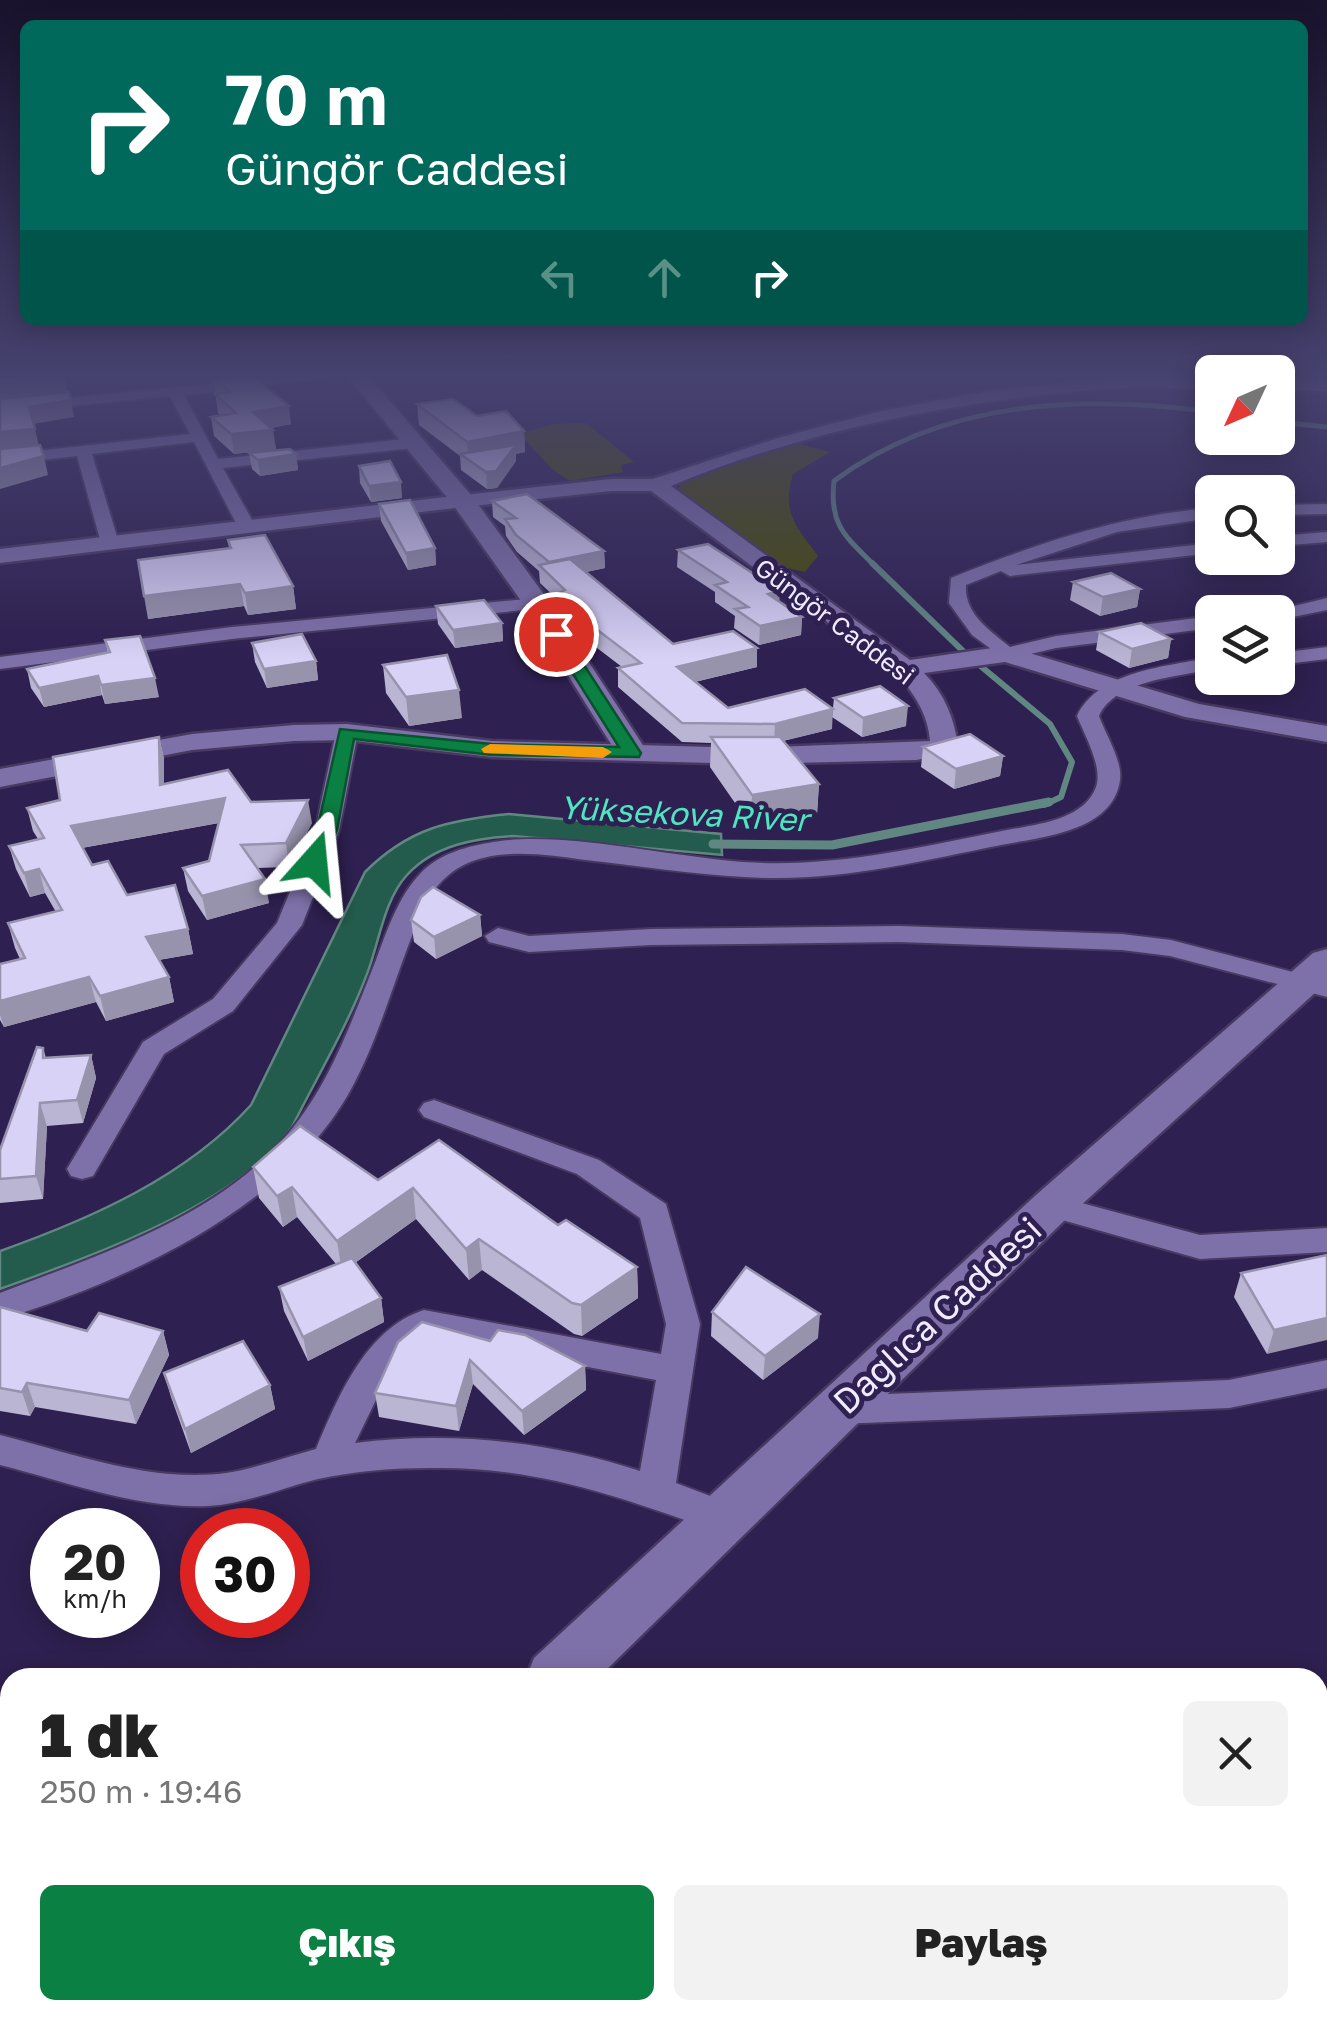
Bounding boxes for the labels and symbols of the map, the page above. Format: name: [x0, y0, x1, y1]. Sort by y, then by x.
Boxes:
north arrow: [1195, 355, 1295, 455]
street label: Güngör Caddesi: [749, 551, 921, 691]
pin: [514, 592, 599, 677]
water label: Yüksekova River: [559, 788, 814, 839]
position arrow: [262, 810, 366, 914]
street label: Dağlıca Caddesi: [824, 1208, 1050, 1422]
speed limit sign: 30: [180, 1508, 310, 1638]

